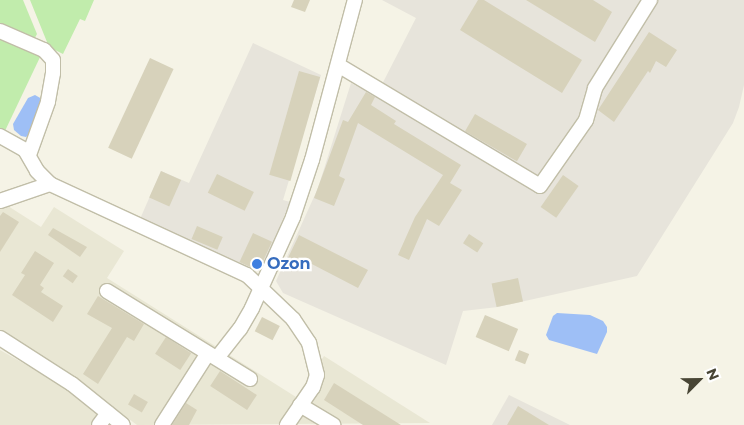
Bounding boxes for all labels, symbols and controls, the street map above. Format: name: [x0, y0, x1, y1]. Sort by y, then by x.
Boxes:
place label: Ozon: [267, 254, 311, 274]
marker: Ozon: [251, 258, 263, 270]
north arrow: [674, 355, 724, 405]
text: N: [702, 365, 723, 383]

